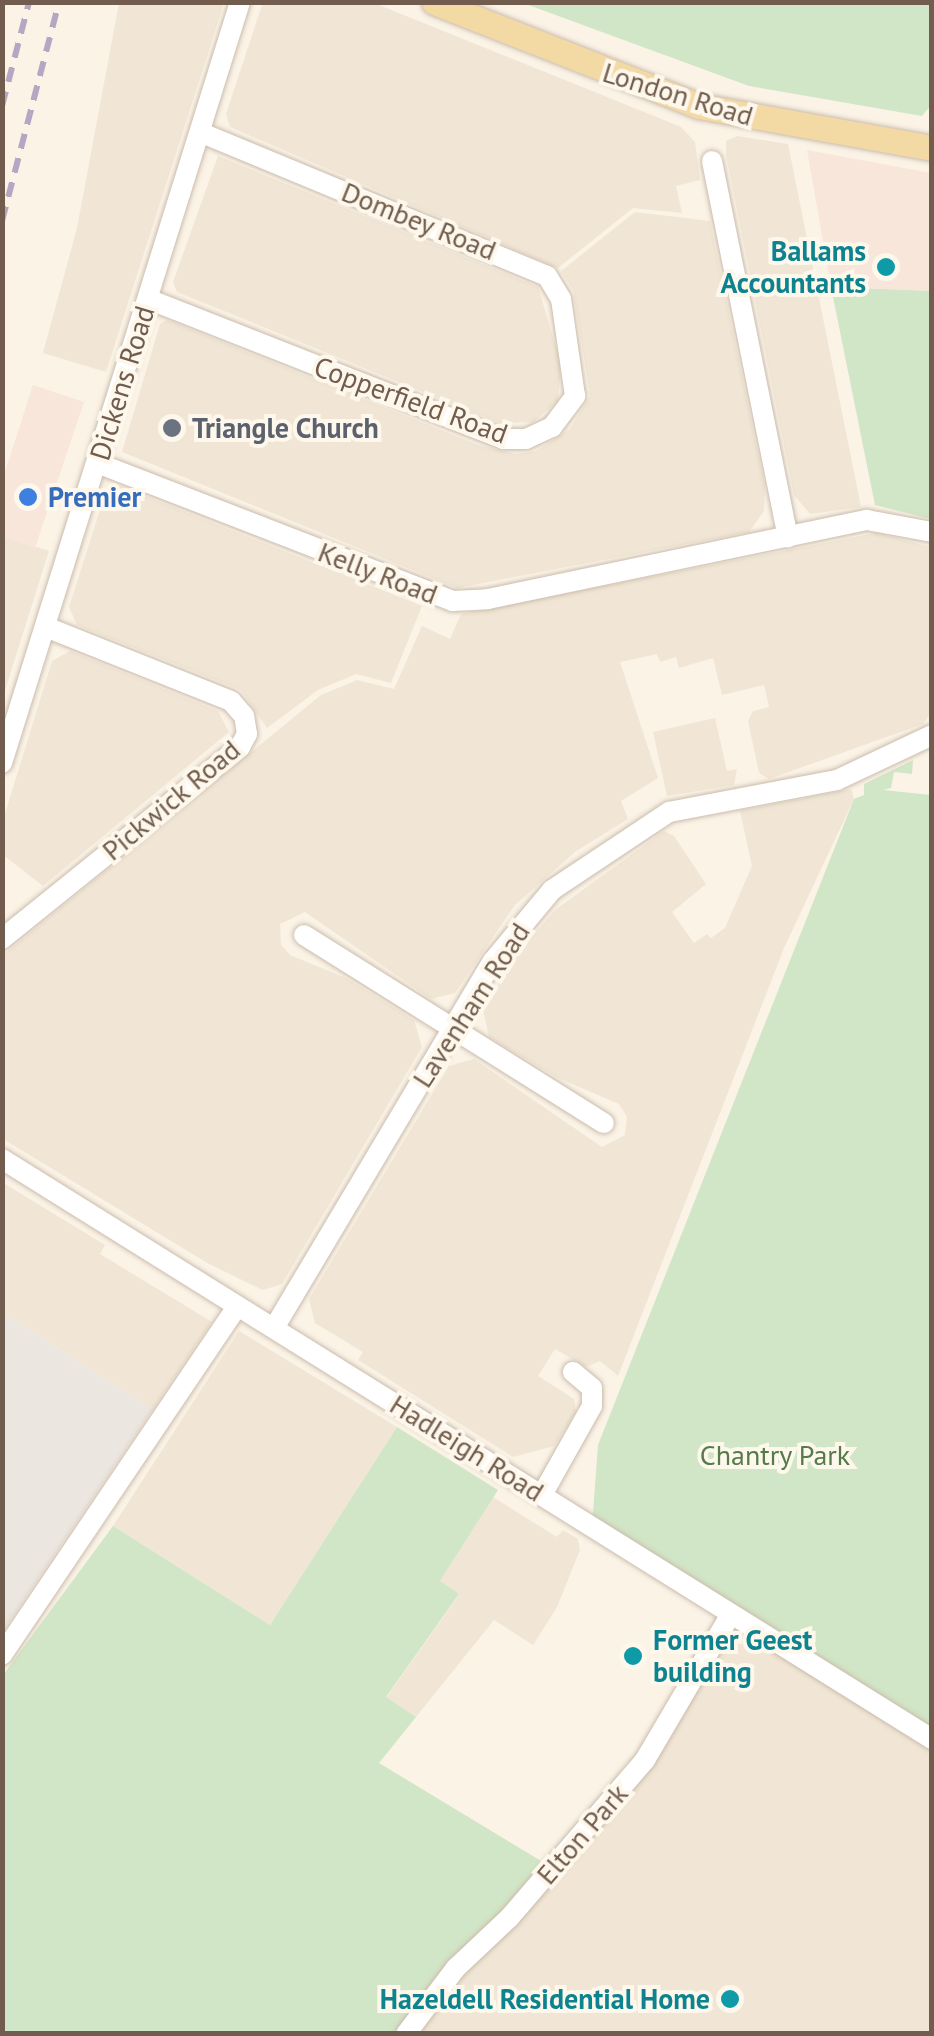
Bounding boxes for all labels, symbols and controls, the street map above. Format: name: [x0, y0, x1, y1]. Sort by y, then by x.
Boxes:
street label: London Road: [599, 55, 757, 133]
street label: Dombey Road: [336, 175, 502, 267]
place label: Ballams Accountants: [720, 234, 866, 300]
marker: Ballams Accountants: [875, 256, 897, 278]
street label: Dickens Road: [83, 302, 161, 464]
street label: Copperfield Road: [310, 349, 512, 451]
place label: Triangle Church: [192, 411, 379, 445]
marker: Triangle Church: [161, 417, 183, 439]
place label: Premier: [48, 480, 141, 514]
marker: Premier: [17, 486, 39, 508]
street label: Kelly Road: [313, 535, 443, 611]
street label: Pickwick Road: [95, 732, 247, 868]
street label: Lavenham Road: [405, 917, 537, 1093]
street label: Hadleigh Road: [384, 1387, 550, 1509]
park label: Chantry Park: [699, 1438, 851, 1472]
place label: Former Geest building: [653, 1623, 813, 1689]
marker: Former Geest building: [622, 1645, 644, 1667]
street label: Elton Park: [529, 1777, 635, 1891]
place label: Hazeldell Residential Home: [380, 1982, 710, 2016]
marker: Hazeldell Residential Home: [719, 1988, 741, 2010]

